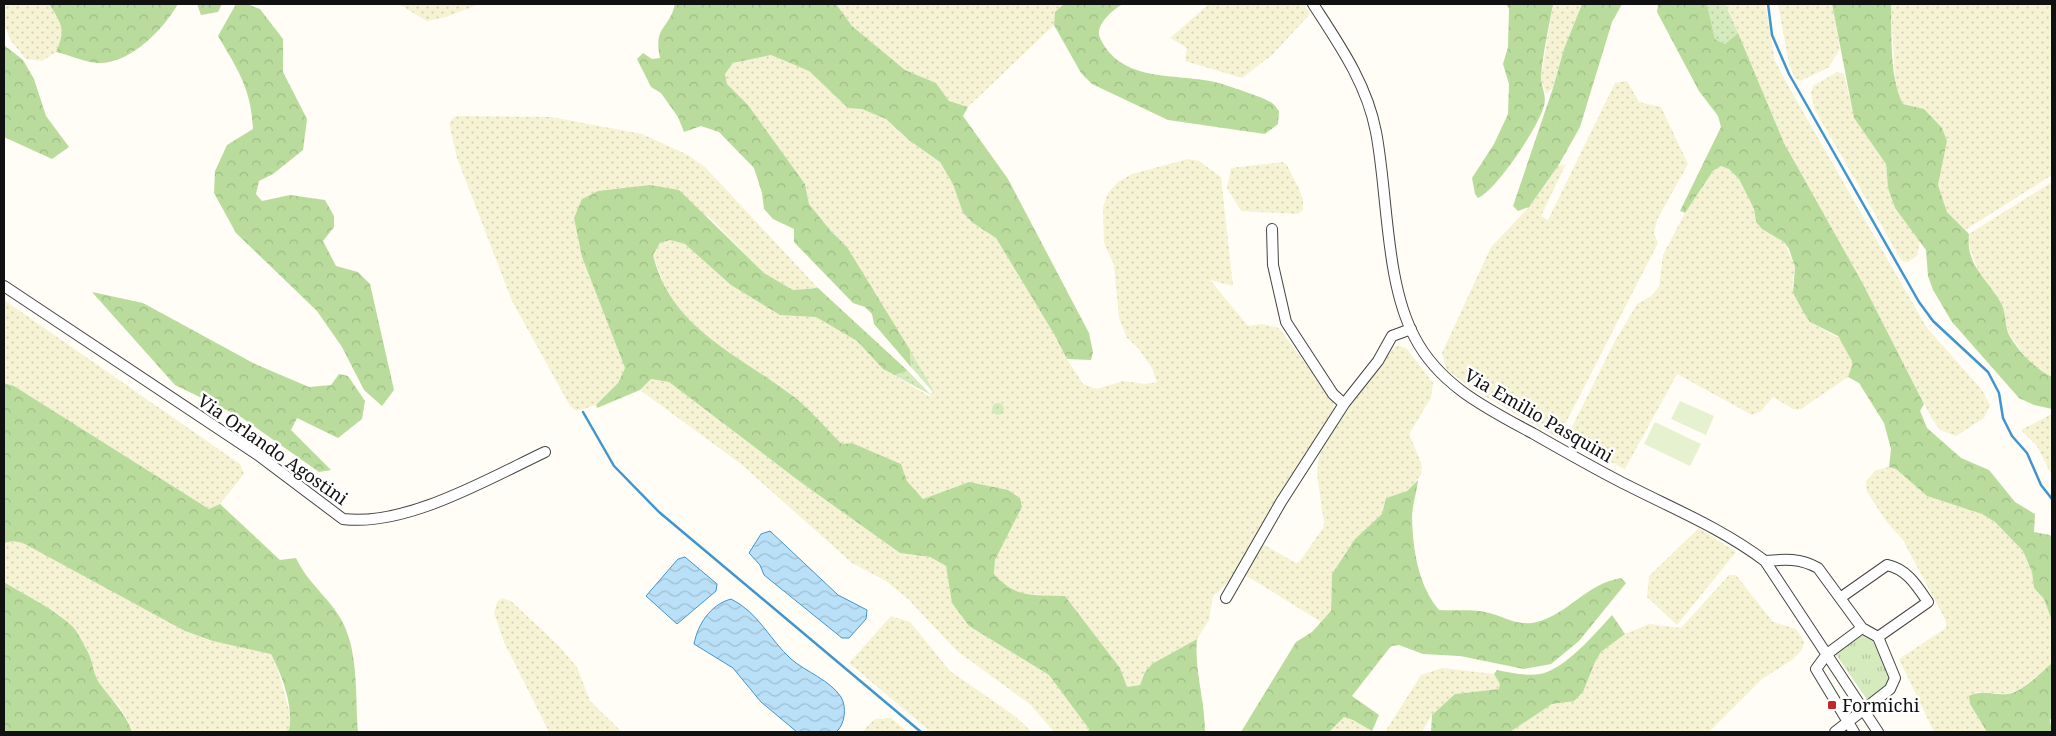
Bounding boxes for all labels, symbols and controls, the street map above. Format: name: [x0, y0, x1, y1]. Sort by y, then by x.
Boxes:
street label: Via Emilio Pasquini: [1460, 363, 1618, 467]
street label: Via Orlando Agostini: [193, 388, 353, 510]
place label: Formichi: [1842, 693, 1920, 717]
marker: Formichi: [1826, 699, 1838, 711]

